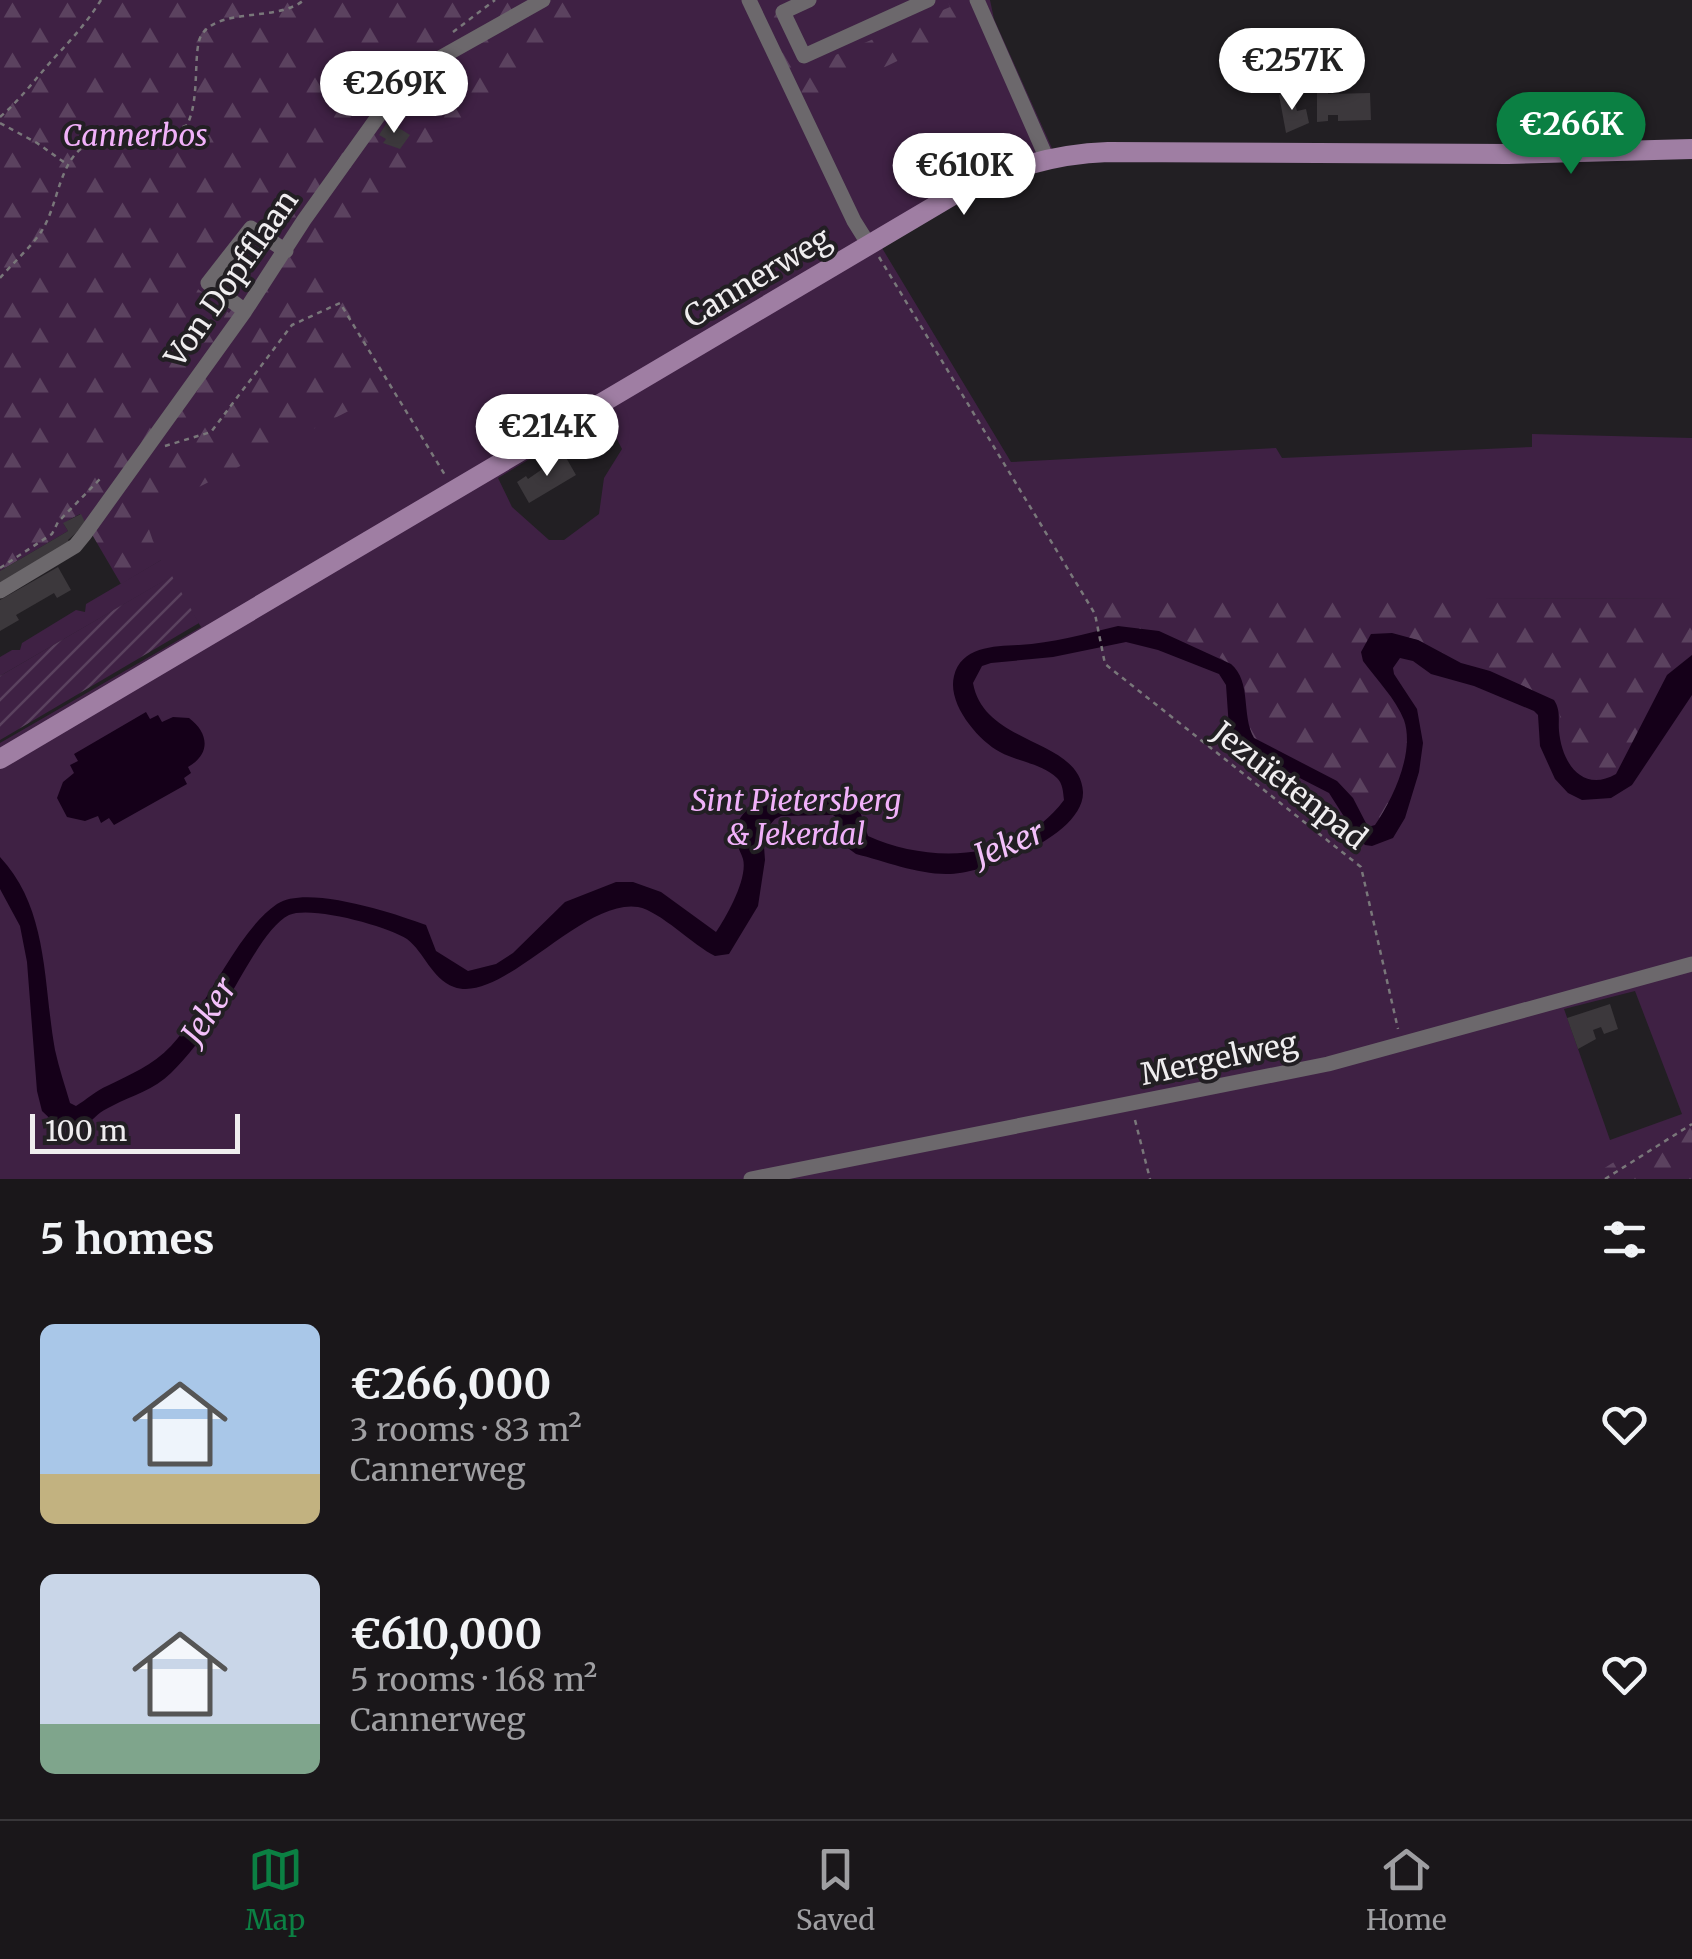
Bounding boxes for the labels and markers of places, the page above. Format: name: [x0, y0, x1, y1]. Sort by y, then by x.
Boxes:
pin: €257K: [1222, 28, 1362, 113]
pin: €269K: [324, 51, 464, 136]
pin: €266K: [1501, 92, 1641, 177]
pin: €610K: [894, 133, 1034, 218]
pin: €214K: [477, 394, 617, 479]

